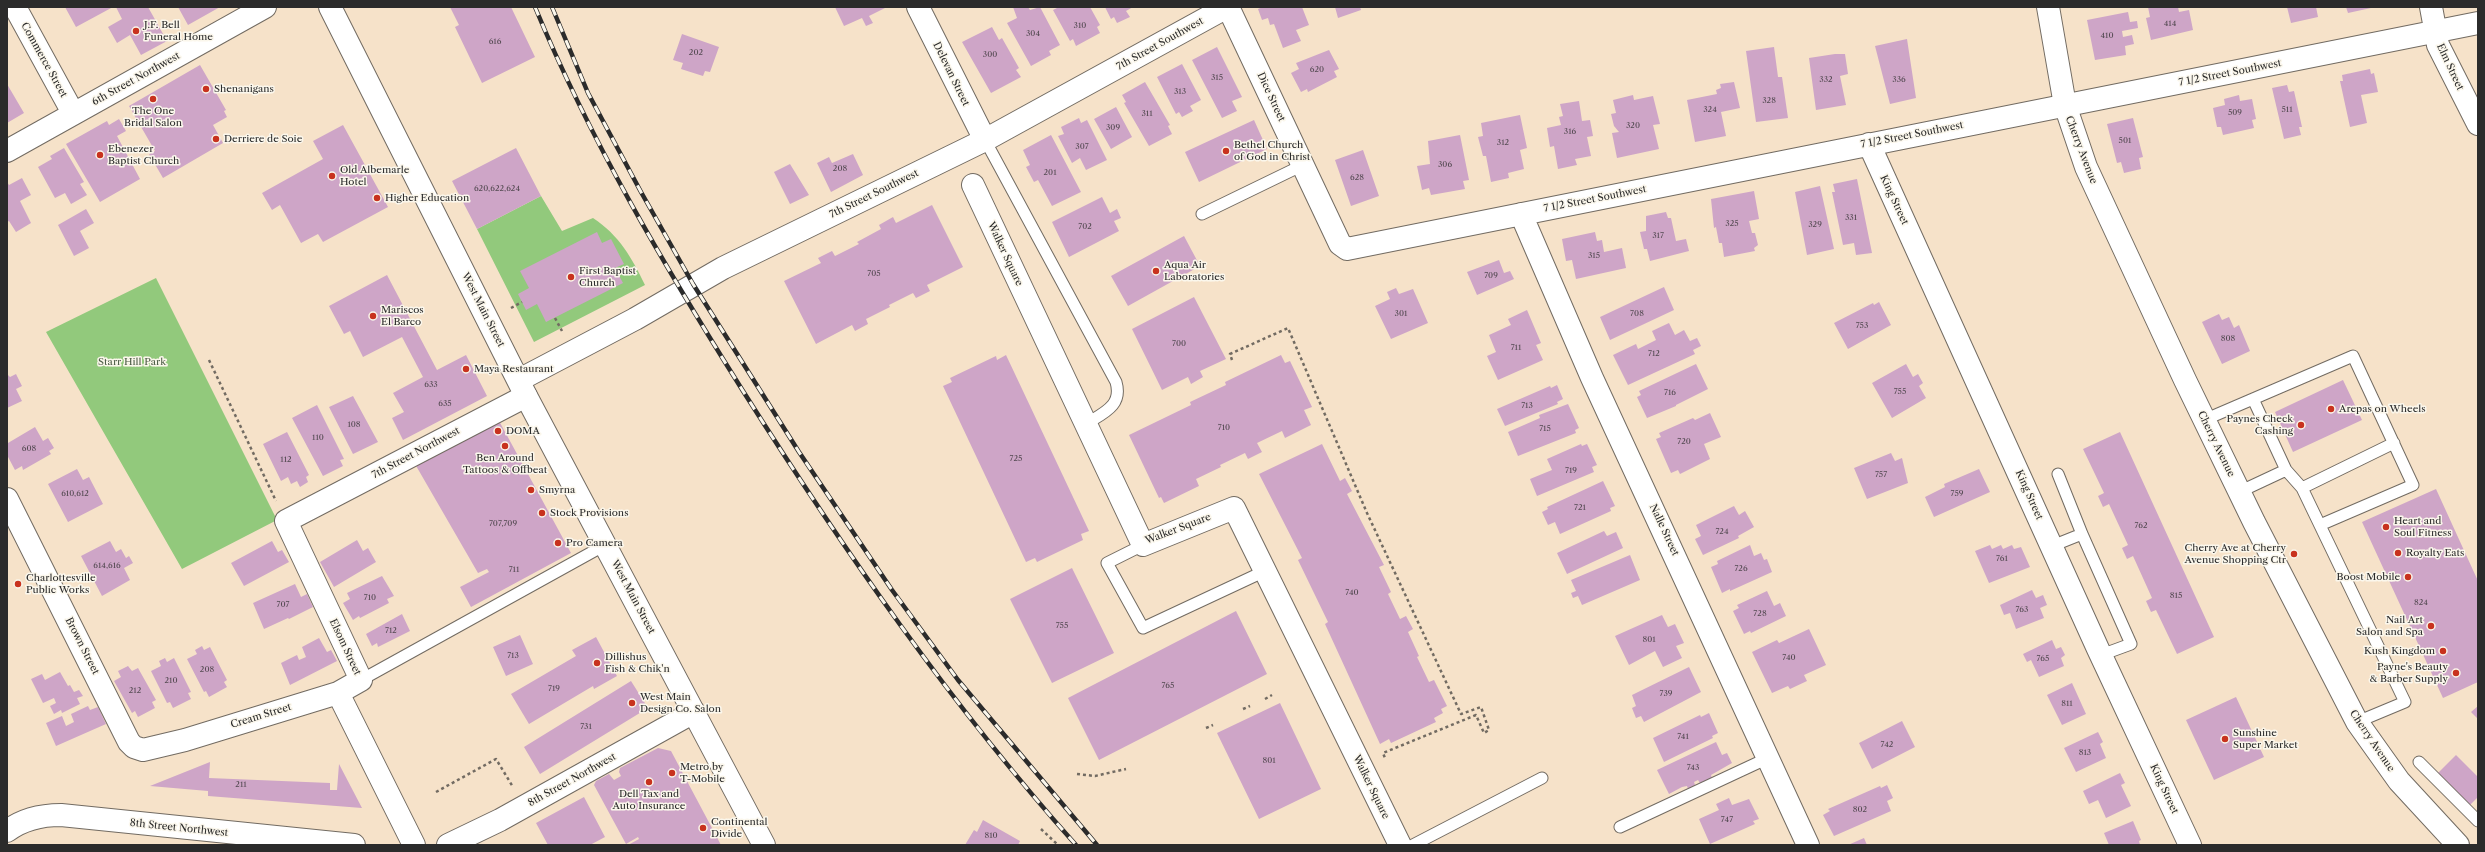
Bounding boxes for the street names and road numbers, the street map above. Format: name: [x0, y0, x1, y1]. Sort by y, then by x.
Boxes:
street label: 7th Street Southwest: [1114, 15, 1206, 73]
street label: Commerce Street: [18, 20, 70, 100]
street label: Delevan Street: [930, 40, 972, 108]
street label: Elm Street: [2434, 42, 2466, 92]
street label: 6th Street Northwest: [90, 50, 182, 108]
street label: 7 1/2 Street Southwest: [2178, 57, 2282, 89]
street label: Dice Street: [1254, 70, 1288, 124]
street label: Cherry Avenue: [2063, 114, 2099, 186]
street label: 7 1/2 Street Southwest: [1860, 119, 1964, 151]
street label: 7th Street Southwest: [827, 167, 921, 221]
street label: King Street: [1877, 173, 1911, 227]
street label: 7 1/2 Street Southwest: [1543, 183, 1647, 215]
street label: Walker Square: [985, 220, 1025, 288]
street label: West Main Street: [459, 271, 507, 349]
street label: Cherry Avenue: [2195, 409, 2237, 479]
street label: 7th Street Northwest: [370, 425, 462, 481]
street label: King Street: [2013, 468, 2045, 522]
street label: Nalle Street: [1647, 502, 1681, 558]
street label: Walker Square: [1143, 511, 1213, 547]
street label: West Main Street: [609, 558, 657, 636]
street label: Brown Street: [62, 615, 102, 677]
street label: Elsom Street: [327, 617, 363, 677]
street label: Cream Street: [229, 701, 293, 731]
street label: Cherry Avenue: [2347, 708, 2397, 774]
street label: 8th Street Northwest: [526, 751, 618, 809]
street label: Walker Square: [1350, 753, 1392, 821]
street label: King Street: [2147, 762, 2181, 816]
street label: 8th Street Northwest: [129, 817, 229, 839]

